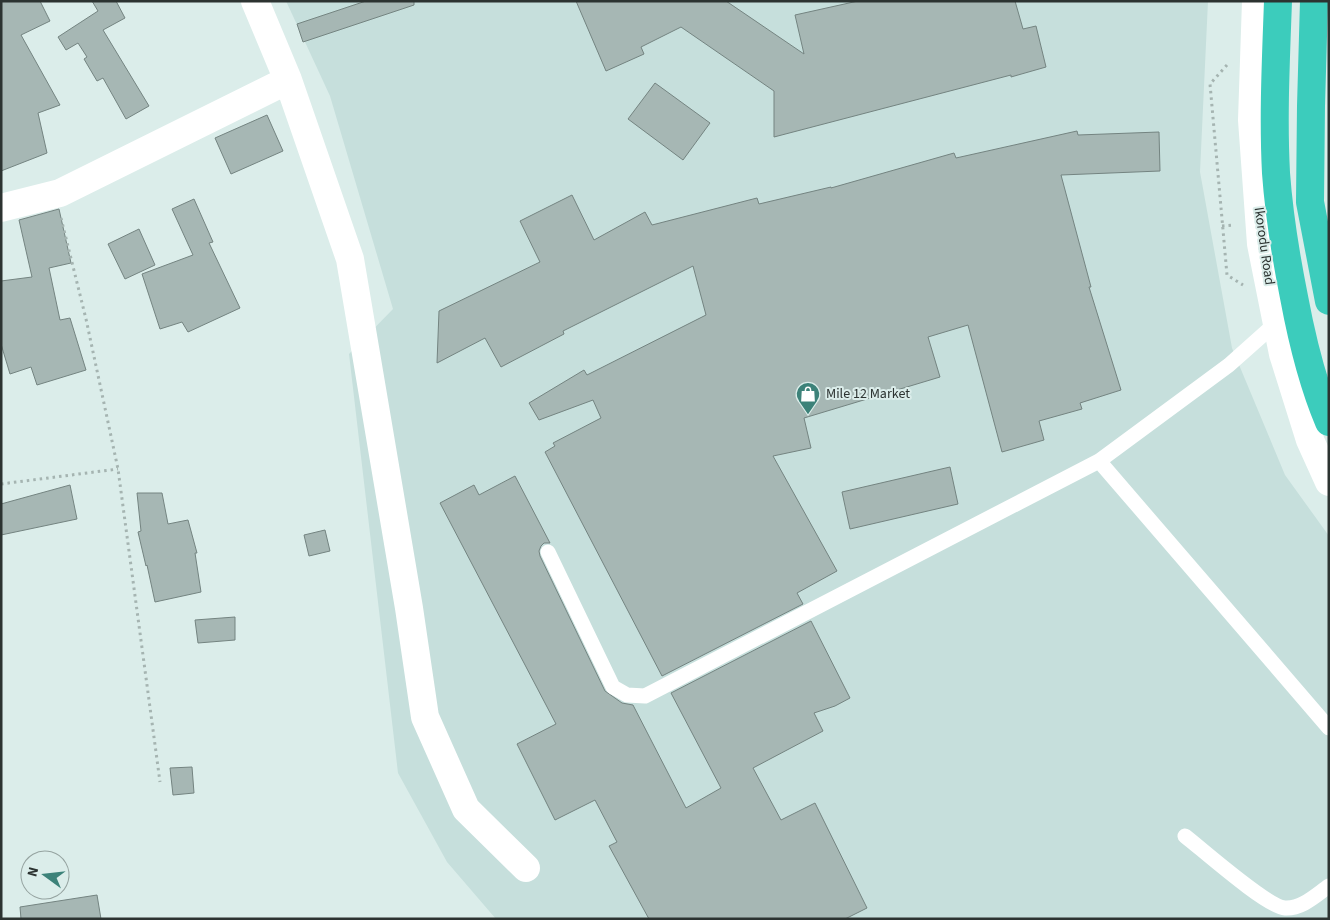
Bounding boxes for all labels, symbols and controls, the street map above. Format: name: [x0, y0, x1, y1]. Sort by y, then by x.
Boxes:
street label: Ikorodu Road: [1249, 206, 1279, 286]
shop icon: Mile 12 Market: [795, 381, 821, 415]
place label: Mile 12 Market: [826, 384, 910, 404]
north arrow: [20, 850, 70, 900]
text: N: [23, 865, 44, 879]

